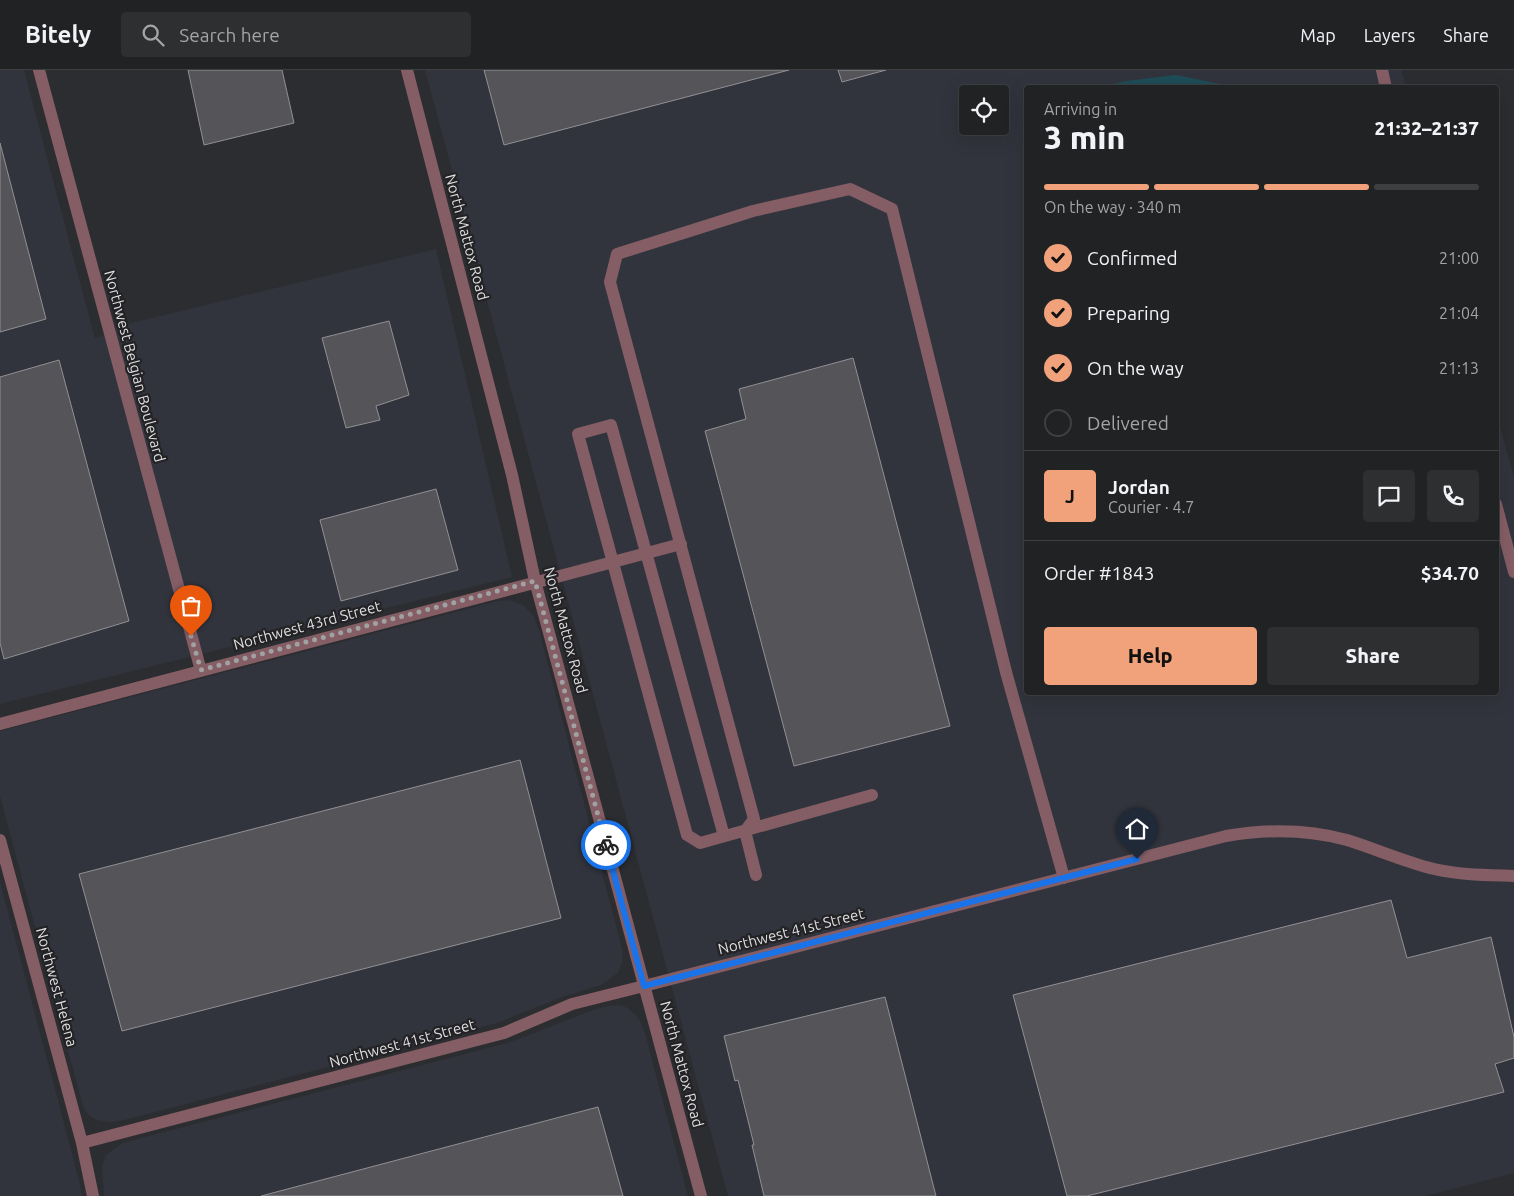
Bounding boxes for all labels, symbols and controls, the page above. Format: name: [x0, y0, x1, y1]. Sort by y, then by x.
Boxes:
search box: [121, 12, 471, 57]
text: Bitely: [25, 21, 91, 48]
icon: search: [139, 21, 167, 49]
text: Search here: [179, 24, 280, 46]
text: Map: [1300, 25, 1336, 45]
text: Layers: [1364, 25, 1415, 45]
text: Share: [1443, 25, 1489, 45]
map controls: [959, 85, 1009, 135]
button: locate: [959, 85, 1009, 135]
text: Arriving in: [1044, 100, 1117, 118]
text: 21:32–21:37: [1374, 117, 1479, 139]
text: 3 min: [1044, 119, 1125, 155]
street label: North Mattox Road: [442, 172, 492, 302]
text: On the way · 340 m: [1044, 198, 1181, 216]
icon: check: [1044, 244, 1072, 272]
text: Confirmed: [1087, 247, 1178, 269]
text: 21:00: [1439, 249, 1479, 267]
street label: Northwest Belgian Boulevard: [101, 268, 169, 464]
icon: check: [1044, 299, 1072, 327]
text: Preparing: [1087, 302, 1171, 324]
text: 21:04: [1439, 304, 1479, 322]
icon: check: [1044, 354, 1072, 382]
text: On the way: [1087, 357, 1184, 379]
text: 21:13: [1439, 359, 1479, 377]
text: Delivered: [1087, 412, 1169, 434]
button: chat: [1363, 470, 1415, 522]
button: phone: [1427, 470, 1479, 522]
text: Jordan: [1108, 476, 1170, 498]
text: J: [1065, 485, 1075, 507]
text: Courier · 4.7: [1108, 498, 1194, 516]
text: Order #1843: [1044, 562, 1154, 584]
text: $34.70: [1421, 562, 1479, 584]
street label: North Mattox Road: [541, 565, 591, 695]
pin: [170, 585, 212, 636]
icon: bag: [177, 592, 205, 620]
street label: Northwest 43rd Street: [231, 597, 383, 653]
button: Help: [1044, 627, 1257, 685]
button: Share: [1267, 627, 1479, 685]
pin: [1116, 808, 1158, 859]
icon: home: [1123, 815, 1151, 843]
courier: [581, 820, 631, 870]
icon: bike: [592, 831, 620, 859]
street label: Northwest 41st Street: [716, 905, 866, 957]
street label: Northwest Helena: [33, 926, 81, 1048]
street label: North Mattox Road: [657, 999, 707, 1129]
street label: Northwest 41st Street: [327, 1015, 477, 1071]

